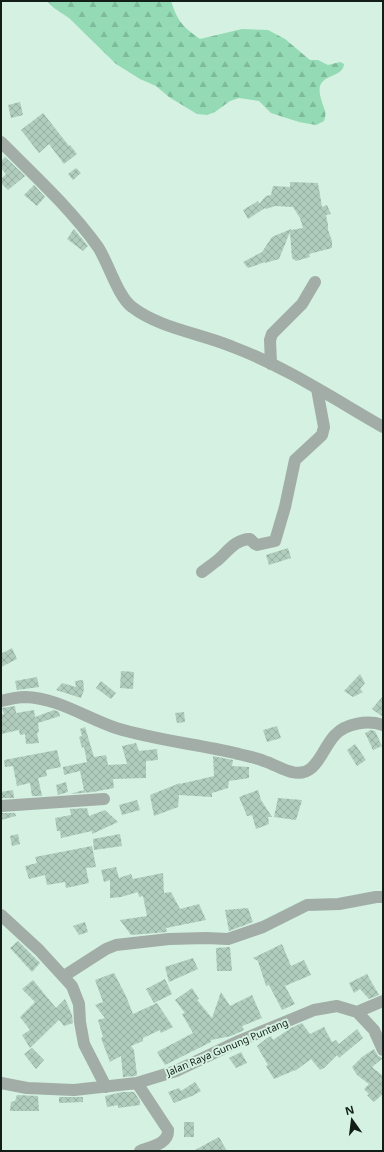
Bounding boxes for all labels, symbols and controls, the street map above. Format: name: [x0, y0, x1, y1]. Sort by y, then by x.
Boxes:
street label: Jalan Raya Gunung Puntang: [163, 1015, 290, 1079]
north arrow: [332, 1100, 372, 1140]
text: N: [343, 1101, 356, 1118]

